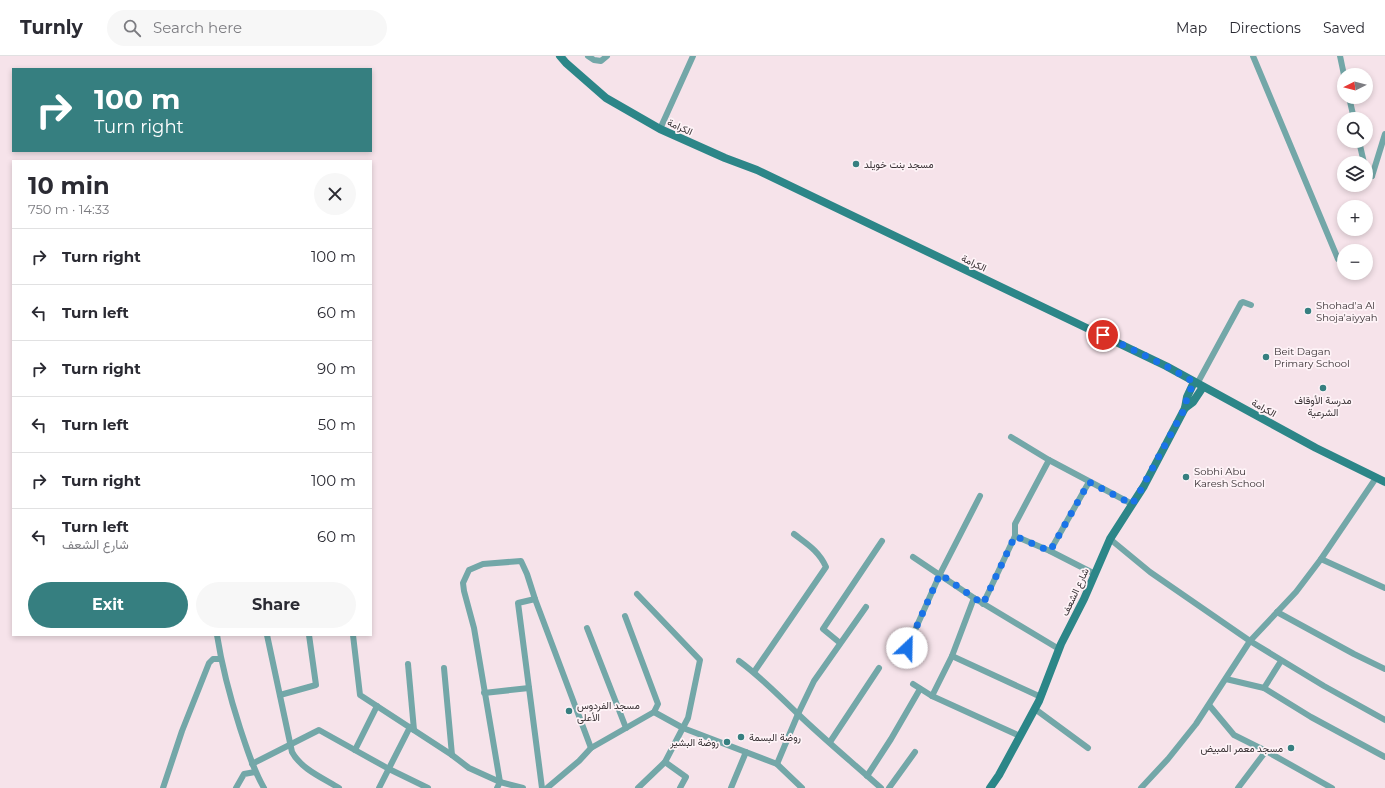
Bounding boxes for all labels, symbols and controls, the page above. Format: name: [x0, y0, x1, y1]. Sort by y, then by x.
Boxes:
search box: [107, 10, 387, 46]
text: Turnly: [20, 16, 83, 39]
icon: search: [121, 17, 143, 39]
text: Search here: [153, 18, 242, 37]
text: Map: [1176, 19, 1207, 37]
text: Directions: [1229, 19, 1301, 37]
text: Saved: [1323, 19, 1365, 37]
north arrow: [1337, 68, 1373, 104]
map controls: [1337, 68, 1373, 280]
text: 100 m: [94, 82, 180, 116]
icon: right: [28, 84, 80, 136]
button: search: [1337, 112, 1373, 148]
text: Turn right: [94, 116, 184, 138]
street label: الكرامة: [665, 116, 695, 138]
button: layers: [1337, 156, 1373, 192]
place label: مسجد بنت خويلد: [864, 158, 934, 171]
marker: مسجد بنت خويلد: [851, 159, 861, 169]
text: 10 min: [28, 171, 109, 200]
button: close: [314, 173, 356, 215]
button: +: [1337, 200, 1373, 236]
text: 750 m · 14:33: [28, 201, 109, 217]
button: −: [1337, 244, 1373, 280]
icon: right: [28, 246, 50, 268]
text: Turn right: [62, 247, 141, 266]
text: 100 m: [311, 247, 356, 266]
street label: الكرامة: [959, 252, 989, 274]
place label: Shohad'a Al Shoja'aiyyah: [1316, 299, 1378, 324]
icon: left: [28, 302, 50, 324]
text: Turn left: [62, 303, 129, 322]
text: 60 m: [317, 303, 356, 322]
marker: Shohad'a Al Shoja'aiyyah: [1303, 306, 1313, 316]
pin: [1086, 318, 1120, 352]
icon: arrive: [1092, 324, 1114, 346]
place label: Beit Dagan Primary School: [1274, 345, 1350, 370]
marker: Beit Dagan Primary School: [1261, 352, 1271, 362]
icon: right: [28, 358, 50, 380]
text: Turn right: [62, 359, 141, 378]
text: 90 m: [317, 359, 356, 378]
marker: مدرسة الأوقاف الشرعية: [1318, 383, 1328, 393]
place label: مدرسة الأوقاف الشرعية: [1294, 394, 1352, 419]
street label: الكرامة: [1249, 396, 1279, 420]
icon: left: [28, 414, 50, 436]
text: Turn left: [62, 415, 129, 434]
text: 50 m: [318, 415, 356, 434]
place label: Sobhi Abu Karesh School: [1194, 465, 1265, 490]
icon: right: [28, 470, 50, 492]
text: Turn right: [62, 471, 141, 490]
text: 100 m: [311, 471, 356, 490]
marker: Sobhi Abu Karesh School: [1181, 472, 1191, 482]
text: Turn left: [62, 517, 129, 536]
icon: left: [28, 526, 50, 548]
text: 60 m: [317, 527, 356, 546]
text: شارع الشعف: [62, 536, 129, 552]
street label: شارع الشعف: [1058, 566, 1092, 618]
button: Exit: [28, 582, 188, 628]
button: Share: [196, 582, 356, 628]
position arrow: [886, 627, 928, 669]
place label: مسجد الفردوس الأعلى: [577, 699, 640, 724]
marker: مسجد الفردوس الأعلى: [564, 706, 574, 716]
place label: روضة البسمة: [749, 731, 801, 744]
marker: روضة البسمة: [736, 732, 746, 742]
place label: روضة البشير: [669, 736, 719, 749]
marker: روضة البشير: [722, 737, 732, 747]
place label: مسجد معمر المبيض: [1200, 742, 1283, 755]
marker: مسجد معمر المبيض: [1286, 743, 1296, 753]

